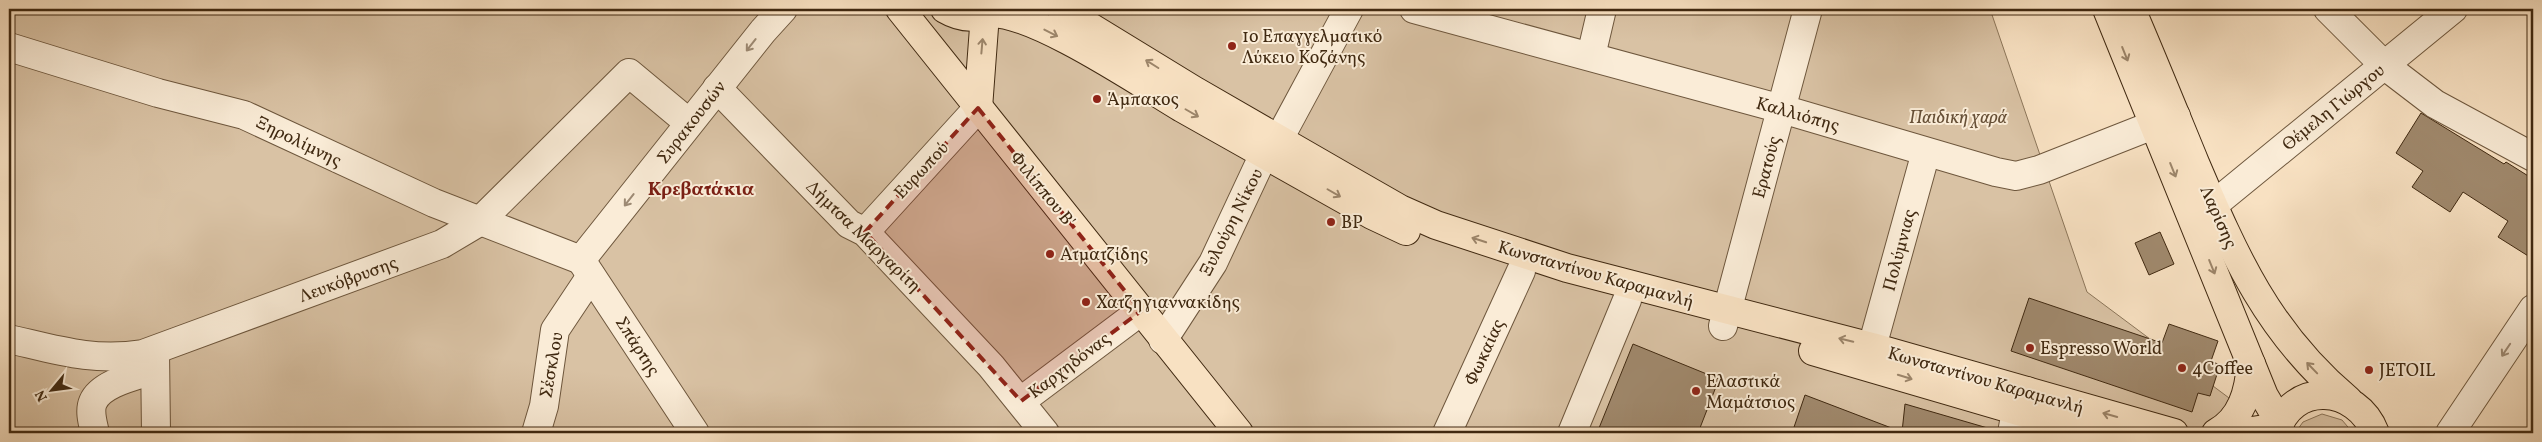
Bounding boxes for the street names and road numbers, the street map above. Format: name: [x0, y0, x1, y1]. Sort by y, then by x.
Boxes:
street label: Θέμελη Γιώργου: [2277, 59, 2391, 157]
street label: Συρακουσών: [652, 76, 733, 170]
street label: Καλλιόπης: [1753, 92, 1842, 139]
street label: Ξηρολίμνης: [251, 111, 345, 174]
street label: Ερατούς: [1747, 133, 1788, 201]
street label: Ευρωπού: [889, 137, 955, 205]
street label: Φιλίππου Β': [1003, 147, 1080, 233]
street label: Ξυλούρη Νίκου: [1194, 164, 1270, 281]
street label: Δήμτσα Μαργαρίτη: [800, 175, 926, 299]
street label: Λαρίσης: [2193, 182, 2243, 253]
street label: Πολύμνιας: [1877, 207, 1923, 294]
street label: Κωνσταντίνου Καραμανλή: [1494, 235, 1697, 315]
street label: Λευκόβρυσης: [296, 251, 401, 310]
street label: Σπάρτης: [608, 312, 665, 381]
street label: Φωκαίας: [1459, 315, 1512, 390]
street label: Καρχηδόνας: [1024, 327, 1116, 405]
street label: Σέσκλου: [534, 330, 571, 400]
street label: Κωνσταντίνου Καραμανλή: [1884, 341, 2087, 421]

